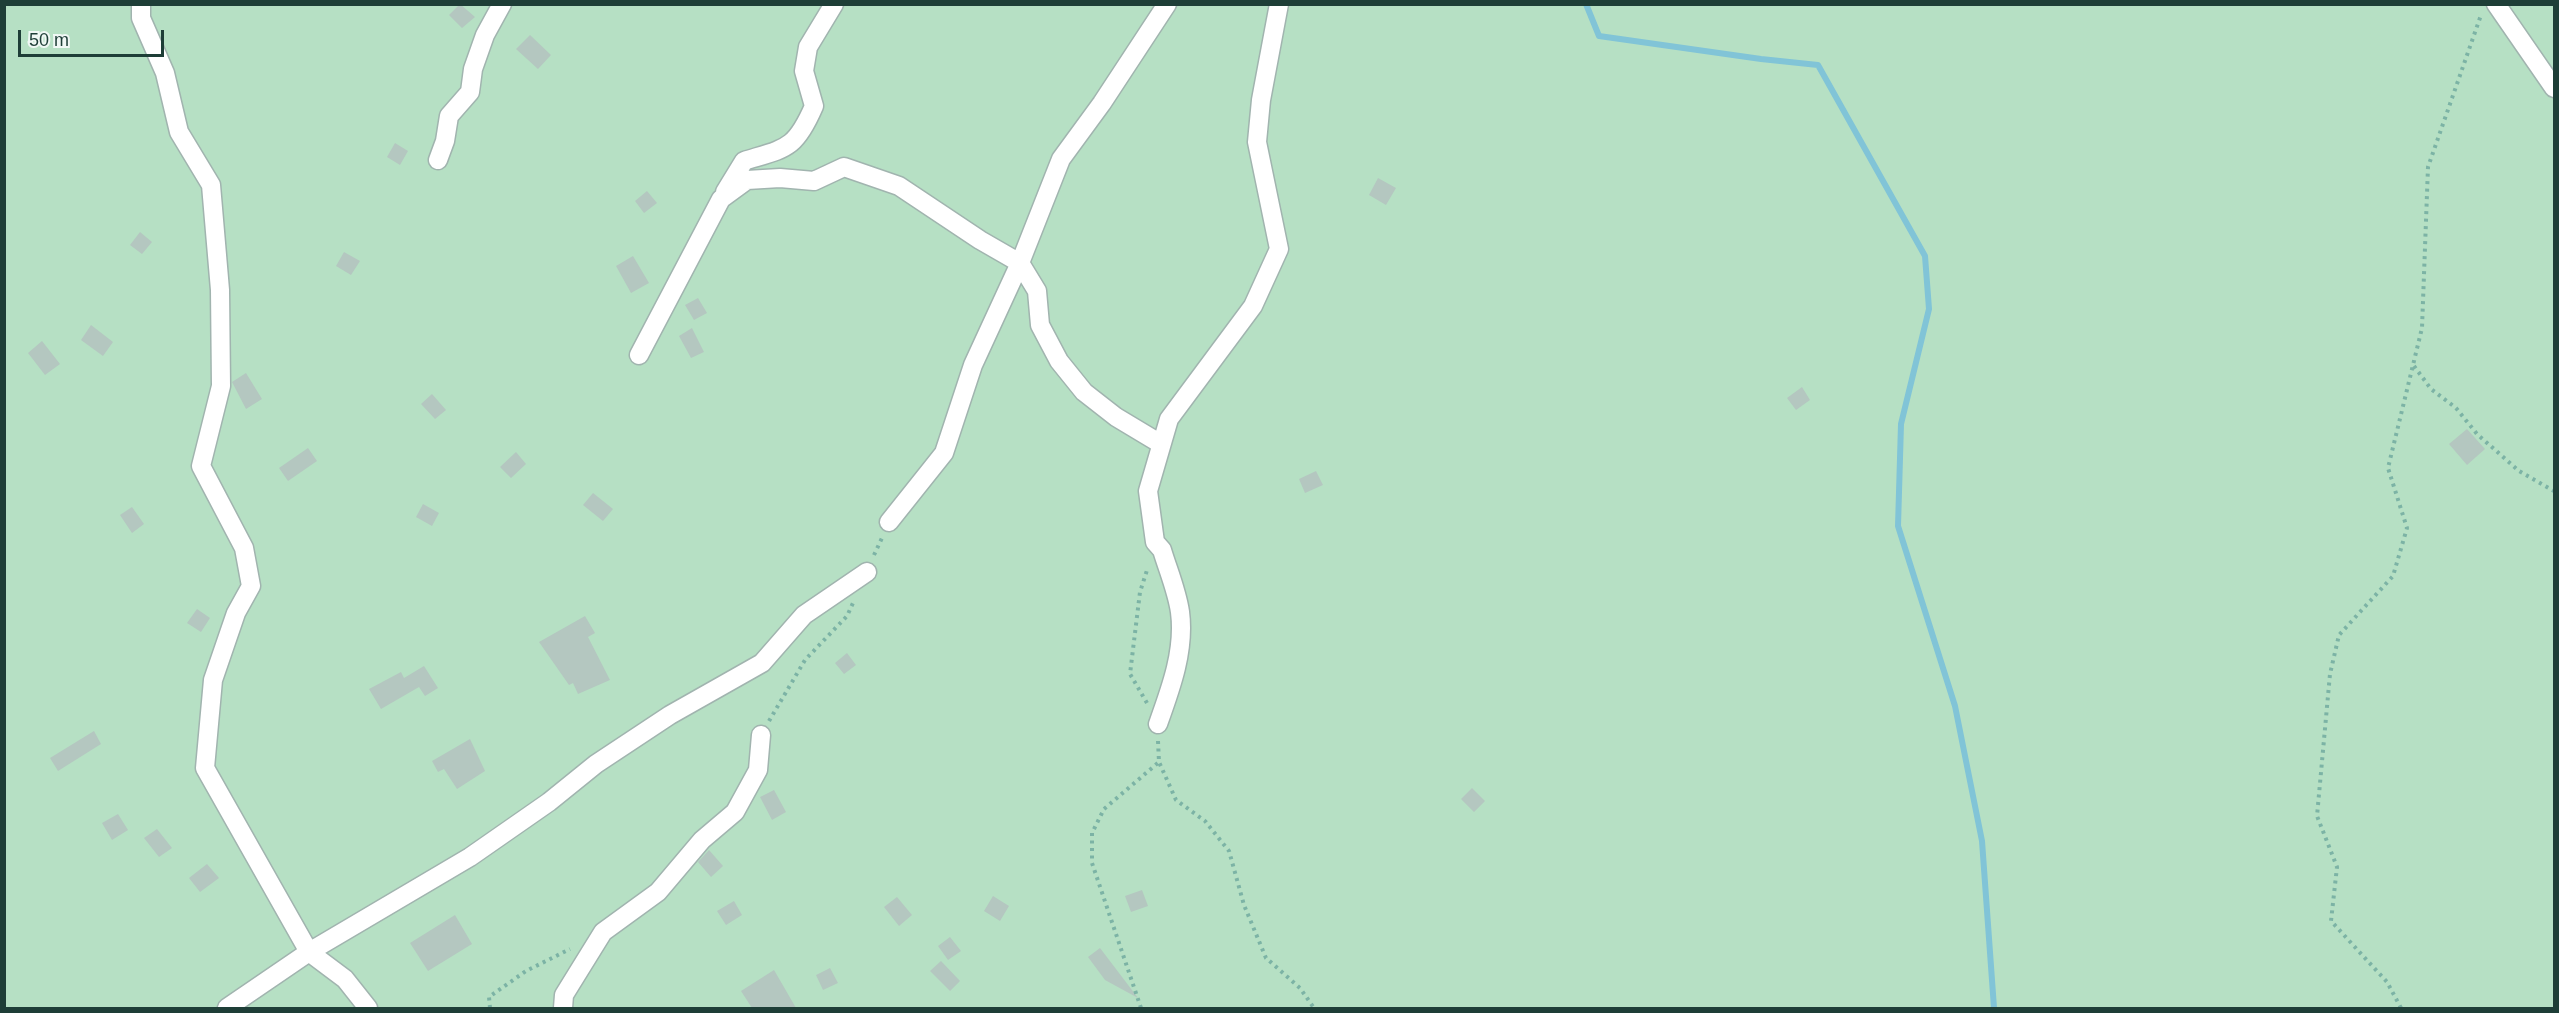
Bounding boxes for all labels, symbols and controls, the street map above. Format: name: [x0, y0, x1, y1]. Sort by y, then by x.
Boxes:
scale bar: [21, 18, 166, 56]
text: 50 m: [29, 30, 69, 50]

